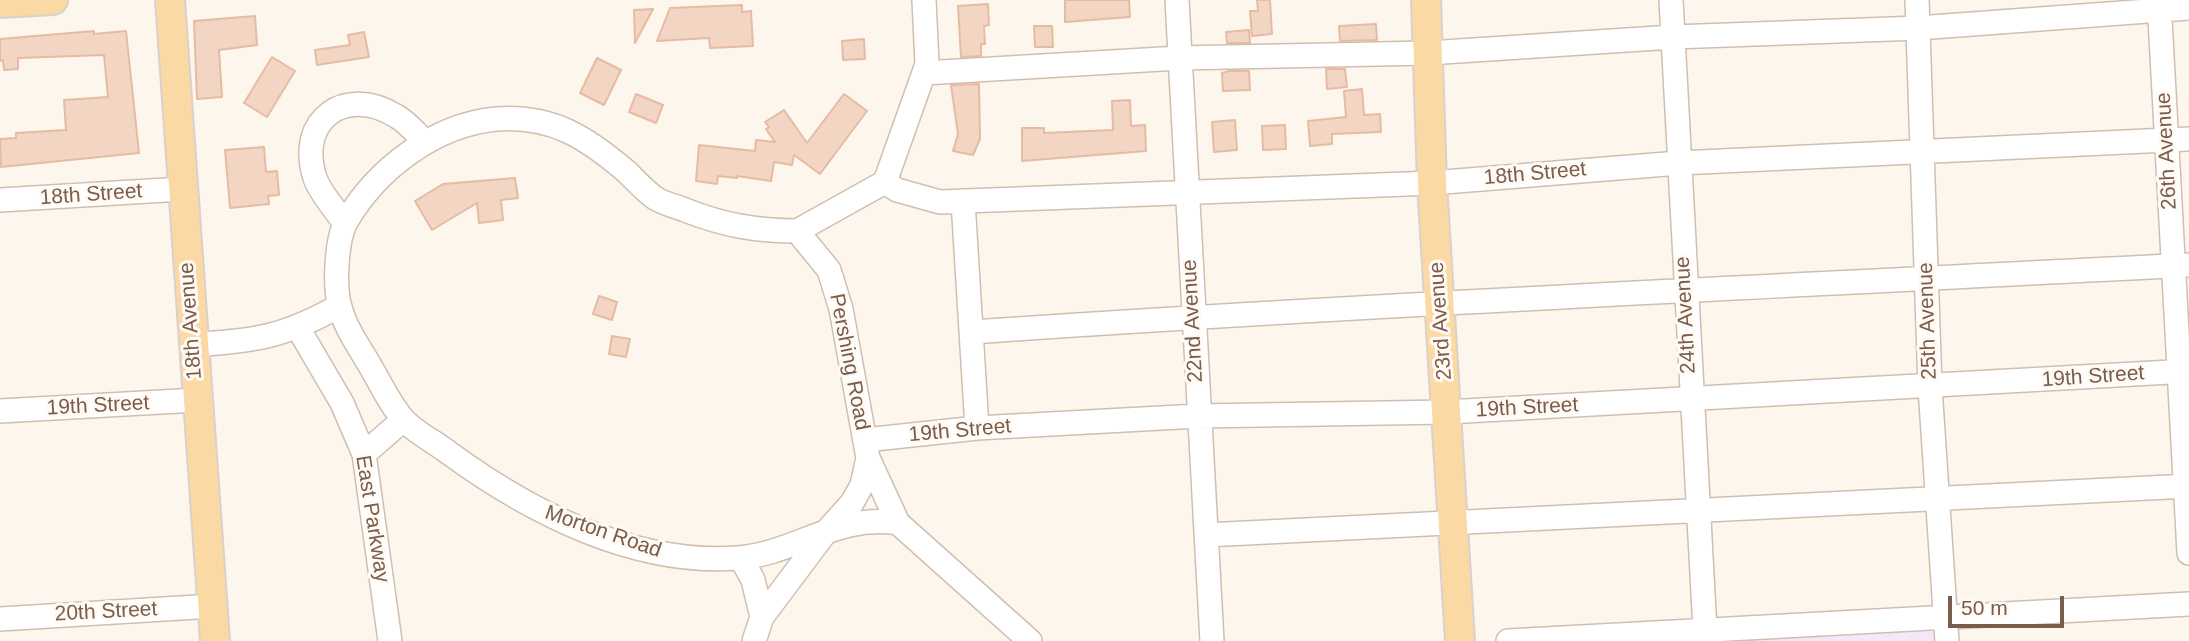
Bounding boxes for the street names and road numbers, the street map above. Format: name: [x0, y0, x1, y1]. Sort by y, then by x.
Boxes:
street label: 26th Avenue: [2151, 92, 2183, 210]
street label: 18th Street: [1483, 157, 1587, 191]
street label: 18th Street: [39, 179, 143, 211]
street label: 24th Avenue: [1670, 256, 1702, 374]
street label: 22nd Avenue: [1177, 259, 1209, 383]
street label: 18th Avenue: [174, 261, 208, 381]
street label: 23rd Avenue: [1424, 261, 1458, 381]
street label: 25th Avenue: [1913, 262, 1943, 380]
street label: Pershing Road: [823, 291, 875, 433]
street label: 19th Street: [2041, 361, 2145, 393]
street label: 19th Street: [46, 391, 150, 421]
street label: 19th Street: [1475, 393, 1579, 423]
street label: 19th Street: [908, 414, 1012, 448]
street label: East Parkway: [350, 454, 394, 584]
street label: Morton Road: [542, 500, 664, 564]
street label: 20th Street: [54, 597, 158, 627]

